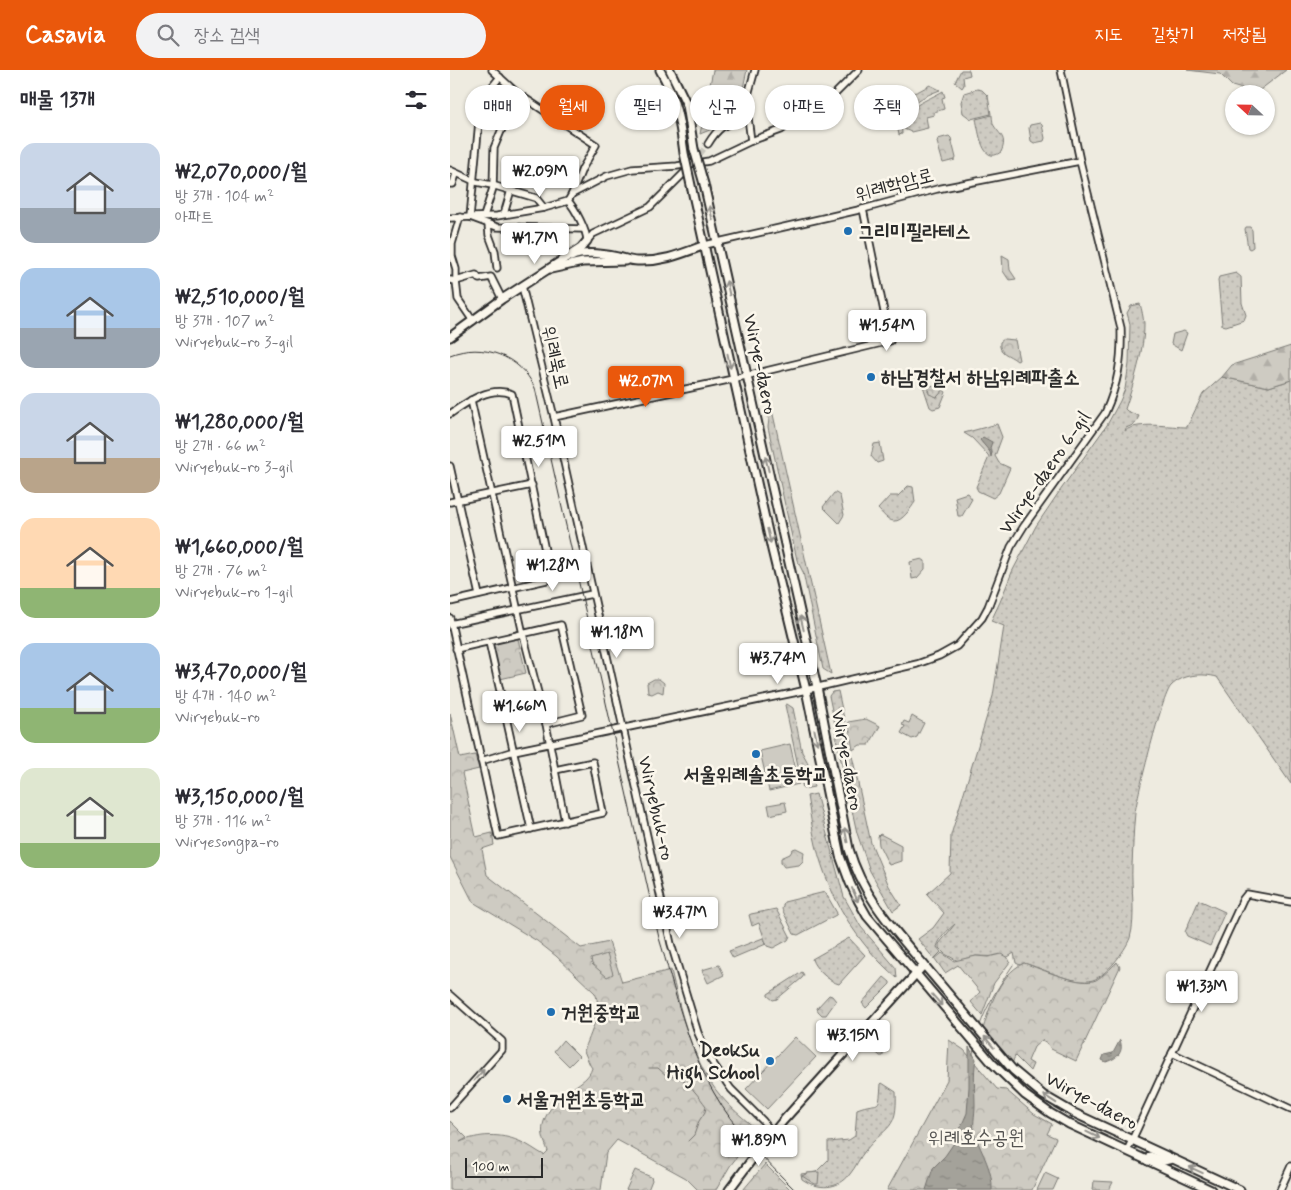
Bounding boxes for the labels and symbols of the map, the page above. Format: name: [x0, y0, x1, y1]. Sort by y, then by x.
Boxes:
north arrow: [1225, 85, 1275, 135]
pin: ₩2.09M: [499, 156, 581, 198]
street label: 위례학암로: [852, 162, 937, 209]
one-way arrow: [706, 205, 715, 221]
place label: 그리미필라테스: [858, 219, 971, 246]
pin: ₩1.7M: [500, 222, 570, 265]
marker: 그리미필라테스: [842, 225, 854, 237]
one-way arrow: [723, 281, 732, 297]
pin: ₩1.54M: [846, 310, 928, 352]
street label: Wirye-daero: [736, 312, 783, 417]
street label: 위례북로: [534, 323, 575, 392]
one-way arrow: [725, 352, 734, 368]
place label: 하남경찰서 하남위례파출소: [881, 365, 1080, 392]
pin: ₩2.07M: [605, 366, 687, 408]
marker: 하남경찰서 하남위례파출소: [865, 371, 877, 383]
street label: Wirye-daero 6-gil: [993, 406, 1098, 540]
pin: ₩2.51M: [498, 426, 580, 468]
one-way arrow: [762, 457, 771, 473]
one-way arrow: [765, 528, 774, 544]
pin: ₩1.28M: [512, 550, 594, 592]
one-way arrow: [797, 615, 806, 631]
pin: ₩1.18M: [576, 616, 658, 659]
pin: ₩3.74M: [737, 642, 819, 685]
pin: ₩1.66M: [479, 690, 561, 733]
street label: Wirye-daero: [824, 708, 870, 813]
one-way arrow: [812, 729, 821, 745]
marker: 서울위례솔초등학교: [750, 748, 762, 760]
street label: Wiryebuk-ro: [630, 754, 681, 863]
place label: 서울위례솔초등학교: [684, 762, 828, 789]
one-way arrow: [841, 828, 850, 844]
one-way arrow: [851, 887, 861, 902]
pin: ₩3.47M: [639, 896, 721, 939]
pin: ₩1.33M: [1161, 970, 1243, 1013]
one-way arrow: [931, 993, 942, 1006]
place label: 거원중학교: [561, 1000, 641, 1027]
marker: 거원중학교: [545, 1006, 557, 1018]
pin: ₩3.15M: [812, 1020, 894, 1062]
one-way arrow: [983, 1035, 994, 1048]
place label: Deoksu High School: [667, 1037, 760, 1089]
marker: Deoksu High School: [764, 1055, 776, 1067]
street label: Wirye-daero: [1040, 1065, 1143, 1137]
one-way arrow: [473, 1069, 485, 1082]
place label: 서울거원초등학교: [517, 1087, 646, 1114]
marker: 서울거원초등학교: [501, 1093, 513, 1105]
one-way arrow: [1043, 1094, 1057, 1104]
pin: ₩1.89M: [718, 1124, 800, 1167]
park label: 위례호수공원: [928, 1125, 1024, 1152]
one-way arrow: [1085, 1131, 1100, 1141]
scale bar: [465, 1155, 542, 1178]
one-way arrow: [1189, 1164, 1204, 1174]

